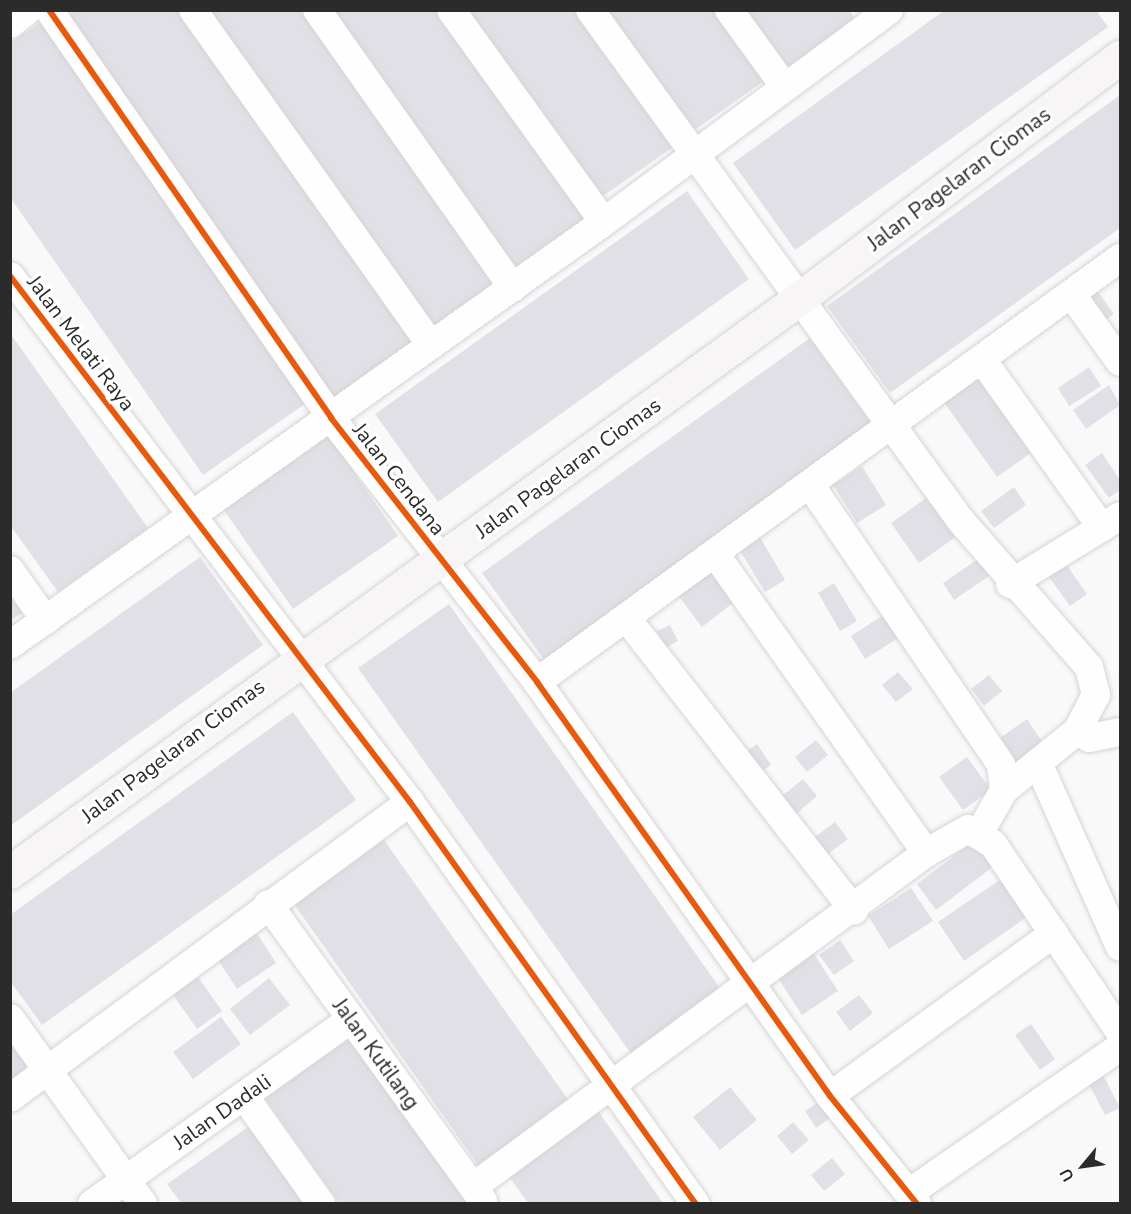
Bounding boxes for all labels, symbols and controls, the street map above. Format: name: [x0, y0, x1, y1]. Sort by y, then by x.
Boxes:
street label: Jalan Pagelaran Ciomas: [862, 102, 1056, 256]
street label: Jalan Melati Raya: [22, 270, 140, 416]
street label: Jalan Pagelaran Ciomas: [470, 392, 666, 544]
street label: Jalan Cendana: [347, 418, 451, 540]
street label: Jalan Pagelaran Ciomas: [76, 674, 270, 828]
street label: Jalan Kutilang: [327, 994, 425, 1114]
street label: Jalan Dadali: [168, 1069, 276, 1155]
north arrow: [1053, 1136, 1113, 1196]
text: U: [1055, 1164, 1080, 1185]

